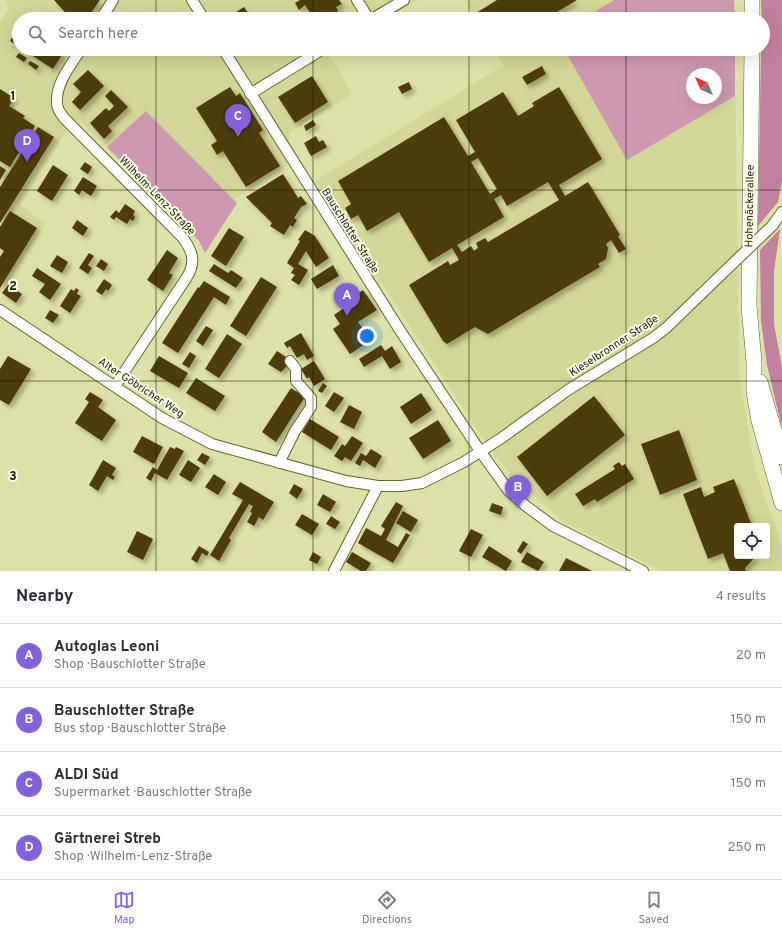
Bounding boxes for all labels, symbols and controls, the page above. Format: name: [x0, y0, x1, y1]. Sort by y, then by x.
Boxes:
search box: [12, 12, 770, 56]
icon: search: [26, 23, 48, 45]
text: Search here: [58, 25, 138, 44]
north arrow: [686, 68, 722, 104]
text: 1: [10, 89, 16, 105]
pin: C: [225, 104, 251, 137]
pin: D: [14, 129, 40, 162]
street label: Wilhelm-Lenz-Straße: [116, 154, 198, 238]
street label: Hohenäckerallee: [742, 164, 758, 248]
street label: Bauschlotter Straße: [318, 186, 382, 276]
text: 2: [9, 279, 17, 295]
pin: A: [334, 283, 360, 316]
street label: Kieselbronner Straße: [567, 312, 661, 380]
your location: [357, 326, 377, 346]
street label: Alter Göbricher Weg: [95, 355, 187, 421]
text: 3: [9, 469, 17, 485]
pin: B: [505, 475, 531, 508]
map controls: [734, 523, 770, 559]
button: locate: [734, 523, 770, 559]
text: Nearby: [16, 586, 73, 608]
text: 4 results: [716, 589, 766, 605]
text: Autoglas Leoni: [54, 638, 159, 657]
text: A: [24, 648, 34, 664]
text: 20 m: [736, 648, 766, 664]
text: Shop · Bauschlotter Straße: [54, 657, 206, 673]
text: Bauschlotter Straße: [54, 702, 195, 721]
text: B: [25, 712, 33, 728]
text: 150 m: [731, 712, 766, 728]
text: Bus stop · Bauschlotter Straße: [54, 721, 226, 737]
text: ALDI Süd: [54, 766, 119, 785]
text: C: [25, 776, 33, 792]
text: 150 m: [731, 776, 766, 792]
text: Supermarket · Bauschlotter Straße: [54, 785, 252, 801]
text: Gärtnerei Streb: [54, 830, 161, 849]
text: D: [24, 840, 34, 856]
text: 250 m: [728, 840, 766, 856]
text: Shop · Wilhelm-Lenz-Straße: [54, 849, 212, 865]
tab: Map: [113, 889, 135, 927]
tab: Directions: [362, 889, 412, 927]
tab: Saved: [638, 889, 669, 927]

